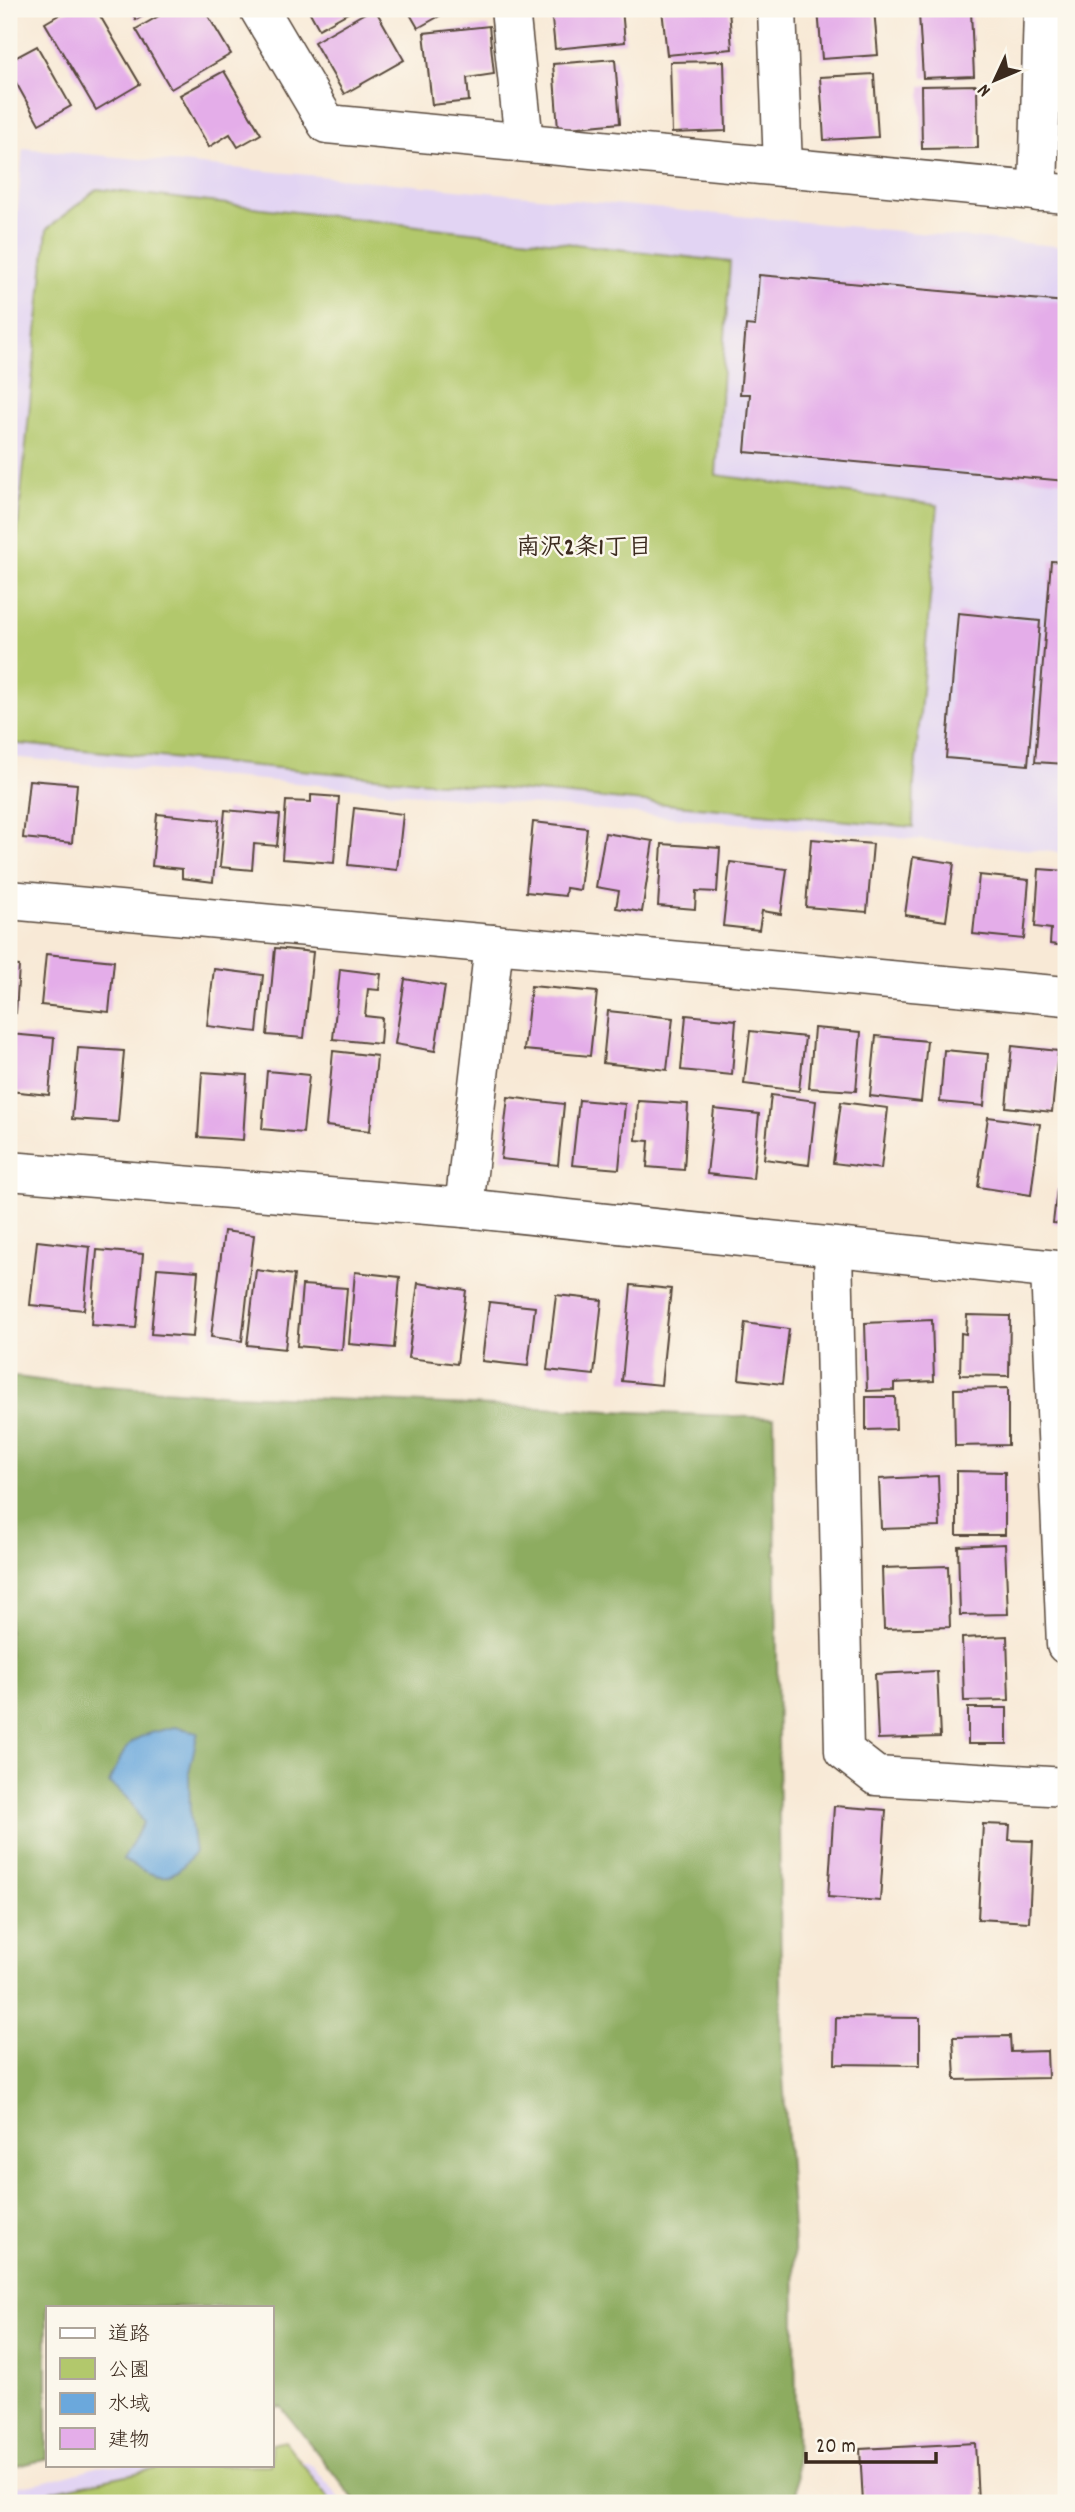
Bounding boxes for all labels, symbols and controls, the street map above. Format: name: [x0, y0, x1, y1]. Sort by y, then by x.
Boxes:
north arrow: [960, 46, 1030, 116]
text: N: [972, 77, 998, 102]
district label: 南沢2条1丁目: [516, 532, 652, 566]
legend: [46, 2306, 273, 2466]
text: 道路: [108, 2321, 150, 2351]
text: 公園: [108, 2357, 150, 2387]
text: 水域: [108, 2391, 150, 2421]
scale bar: [806, 2421, 935, 2465]
text: 建物: [108, 2427, 150, 2457]
text: 20 m: [816, 2433, 856, 2463]

